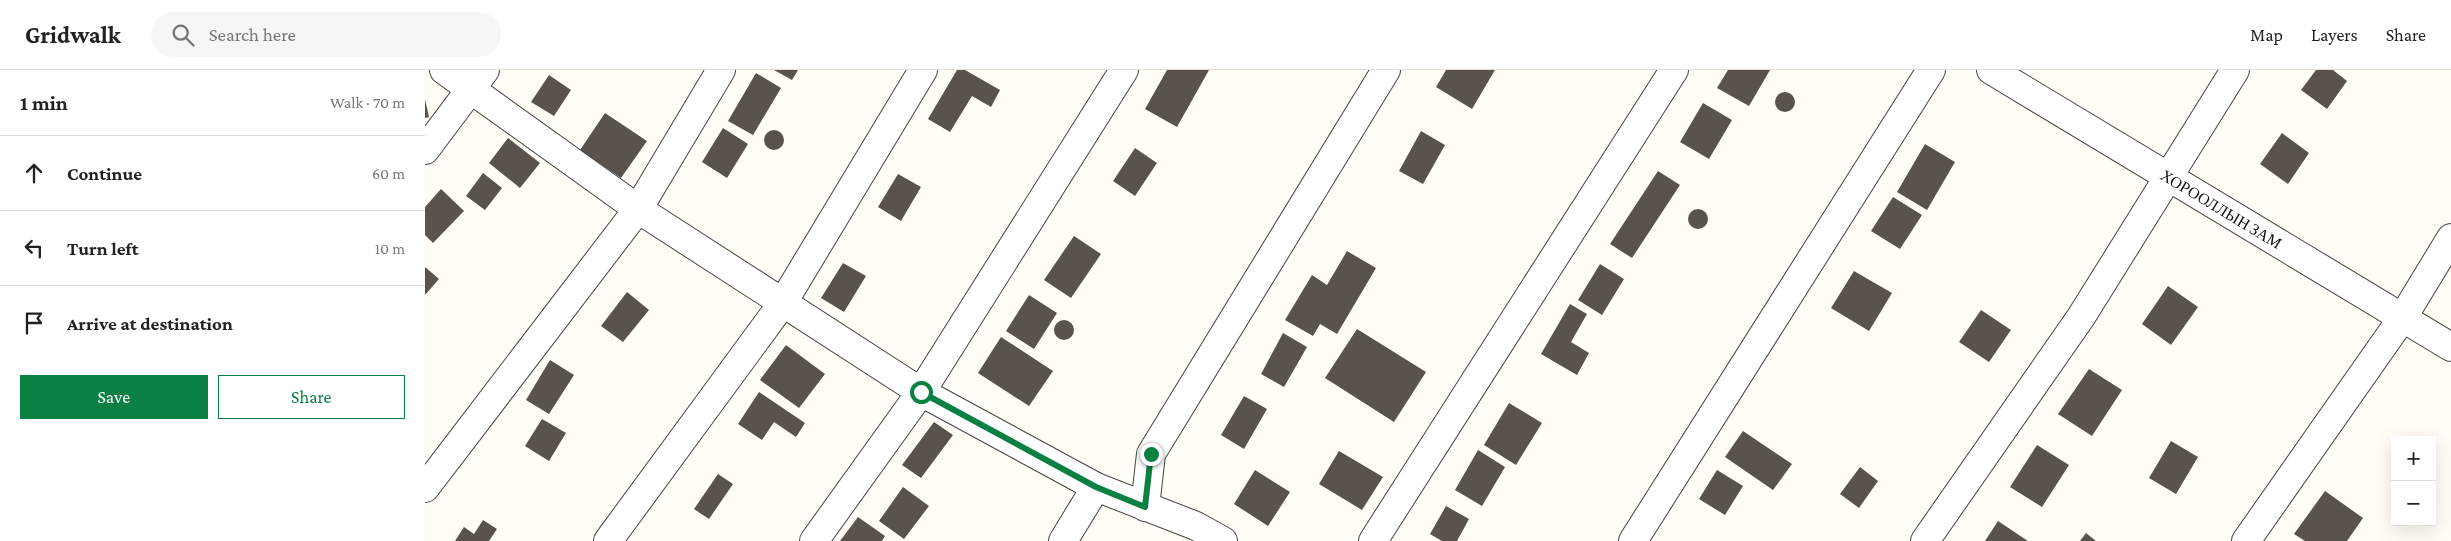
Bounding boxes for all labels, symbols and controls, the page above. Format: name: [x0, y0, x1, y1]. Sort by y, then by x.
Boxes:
search box: [151, 12, 501, 57]
text: Gridwalk: [25, 21, 121, 48]
icon: search: [169, 21, 197, 49]
text: Search here: [209, 24, 296, 45]
text: Map: [2250, 25, 2283, 45]
text: Layers: [2311, 25, 2358, 45]
text: Share: [2386, 25, 2426, 45]
text: 1 min: [20, 91, 68, 115]
text: Walk · 70 m: [330, 94, 405, 111]
icon: ahead: [20, 159, 48, 187]
text: Continue: [67, 163, 142, 184]
text: 60 m: [372, 165, 405, 182]
street label: ХОРООЛЛЫН ЗАМ: [2158, 166, 2285, 252]
icon: left: [20, 234, 48, 262]
text: Turn left: [67, 238, 139, 259]
text: 10 m: [375, 240, 405, 257]
icon: arrive: [20, 309, 48, 337]
text: Arrive at destination: [67, 313, 233, 334]
button: Save: [20, 375, 208, 419]
button: Share: [218, 375, 405, 419]
route start: [910, 381, 933, 404]
map controls: [2391, 436, 2436, 526]
button: +: [2391, 436, 2436, 481]
route end: [1140, 443, 1163, 466]
button: −: [2391, 481, 2436, 526]

